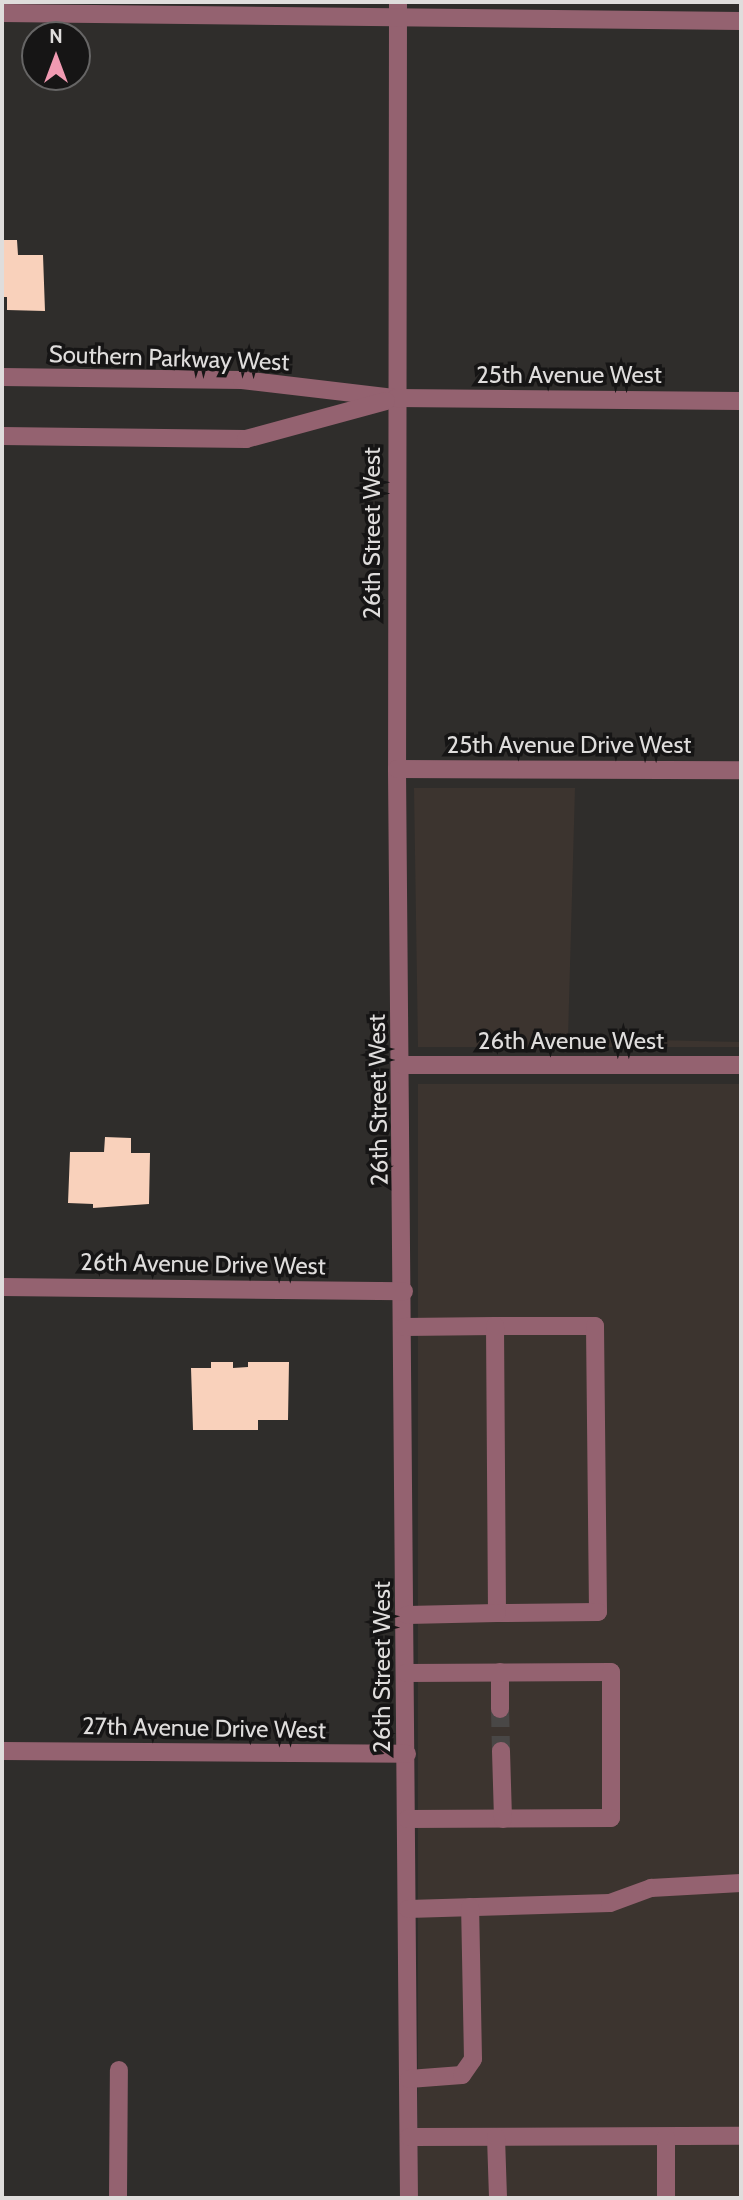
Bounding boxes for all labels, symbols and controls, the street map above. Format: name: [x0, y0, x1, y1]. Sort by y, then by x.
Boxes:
north arrow: [21, 21, 91, 91]
text: N: [49, 25, 63, 48]
street label: Southern Parkway West: [48, 339, 290, 377]
street label: 25th Avenue West: [476, 361, 662, 389]
street label: 26th Street West: [358, 447, 386, 619]
street label: 25th Avenue Drive West: [447, 731, 691, 759]
street label: 26th Street West: [362, 1014, 394, 1186]
street label: 26th Avenue West: [478, 1027, 664, 1055]
street label: 26th Avenue Drive West: [80, 1247, 326, 1281]
street label: 26th Street West: [368, 1581, 396, 1753]
street label: 27th Avenue Drive West: [82, 1711, 326, 1745]

